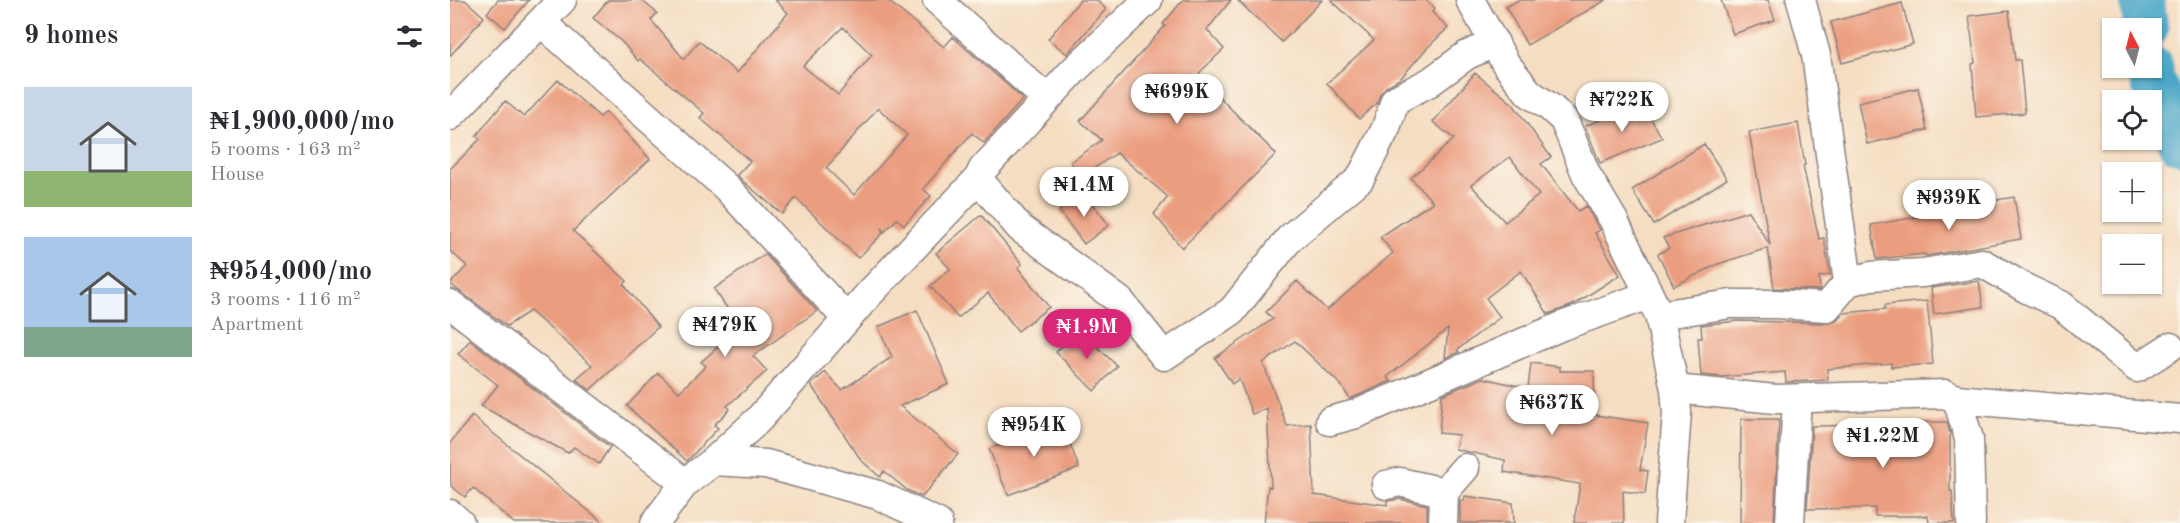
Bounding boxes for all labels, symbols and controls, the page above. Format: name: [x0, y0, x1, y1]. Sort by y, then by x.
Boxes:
north arrow: [2102, 18, 2162, 78]
map controls: [2102, 18, 2162, 294]
icon: filters: [393, 20, 426, 53]
text: 9 homes: [24, 23, 118, 49]
pin: ₦699K: [1135, 74, 1219, 125]
pin: ₦722K: [1580, 82, 1664, 133]
text: ₦699K: [1145, 83, 1209, 103]
button: locate: [2102, 90, 2162, 150]
text: ₦722K: [1590, 91, 1654, 111]
text: ₦1,900,000/mo: [210, 109, 395, 135]
icon: home: [72, 111, 144, 183]
text: 5 rooms · 163 m²: [210, 140, 360, 160]
button: +: [2102, 162, 2162, 222]
text: House: [210, 165, 264, 185]
pin: ₦1.4M: [1042, 167, 1126, 218]
text: ₦1.4M: [1053, 176, 1115, 196]
pin: ₦939K: [1907, 180, 1991, 231]
text: ₦939K: [1917, 189, 1981, 209]
button: −: [2102, 234, 2162, 294]
text: ₦954,000/mo: [210, 259, 372, 285]
icon: home: [72, 261, 144, 333]
text: 3 rooms · 116 m²: [210, 290, 360, 310]
pin: ₦479K: [683, 307, 767, 358]
pin: ₦1.9M: [1045, 309, 1129, 360]
text: Apartment: [210, 315, 304, 335]
text: ₦479K: [693, 316, 757, 336]
text: ₦1.9M: [1056, 318, 1118, 338]
pin: ₦637K: [1510, 385, 1594, 436]
text: ₦637K: [1520, 394, 1584, 414]
pin: ₦954K: [992, 407, 1076, 458]
text: ₦954K: [1002, 416, 1066, 436]
pin: ₦1.22M: [1834, 418, 1932, 469]
text: ₦1.22M: [1847, 427, 1919, 447]

